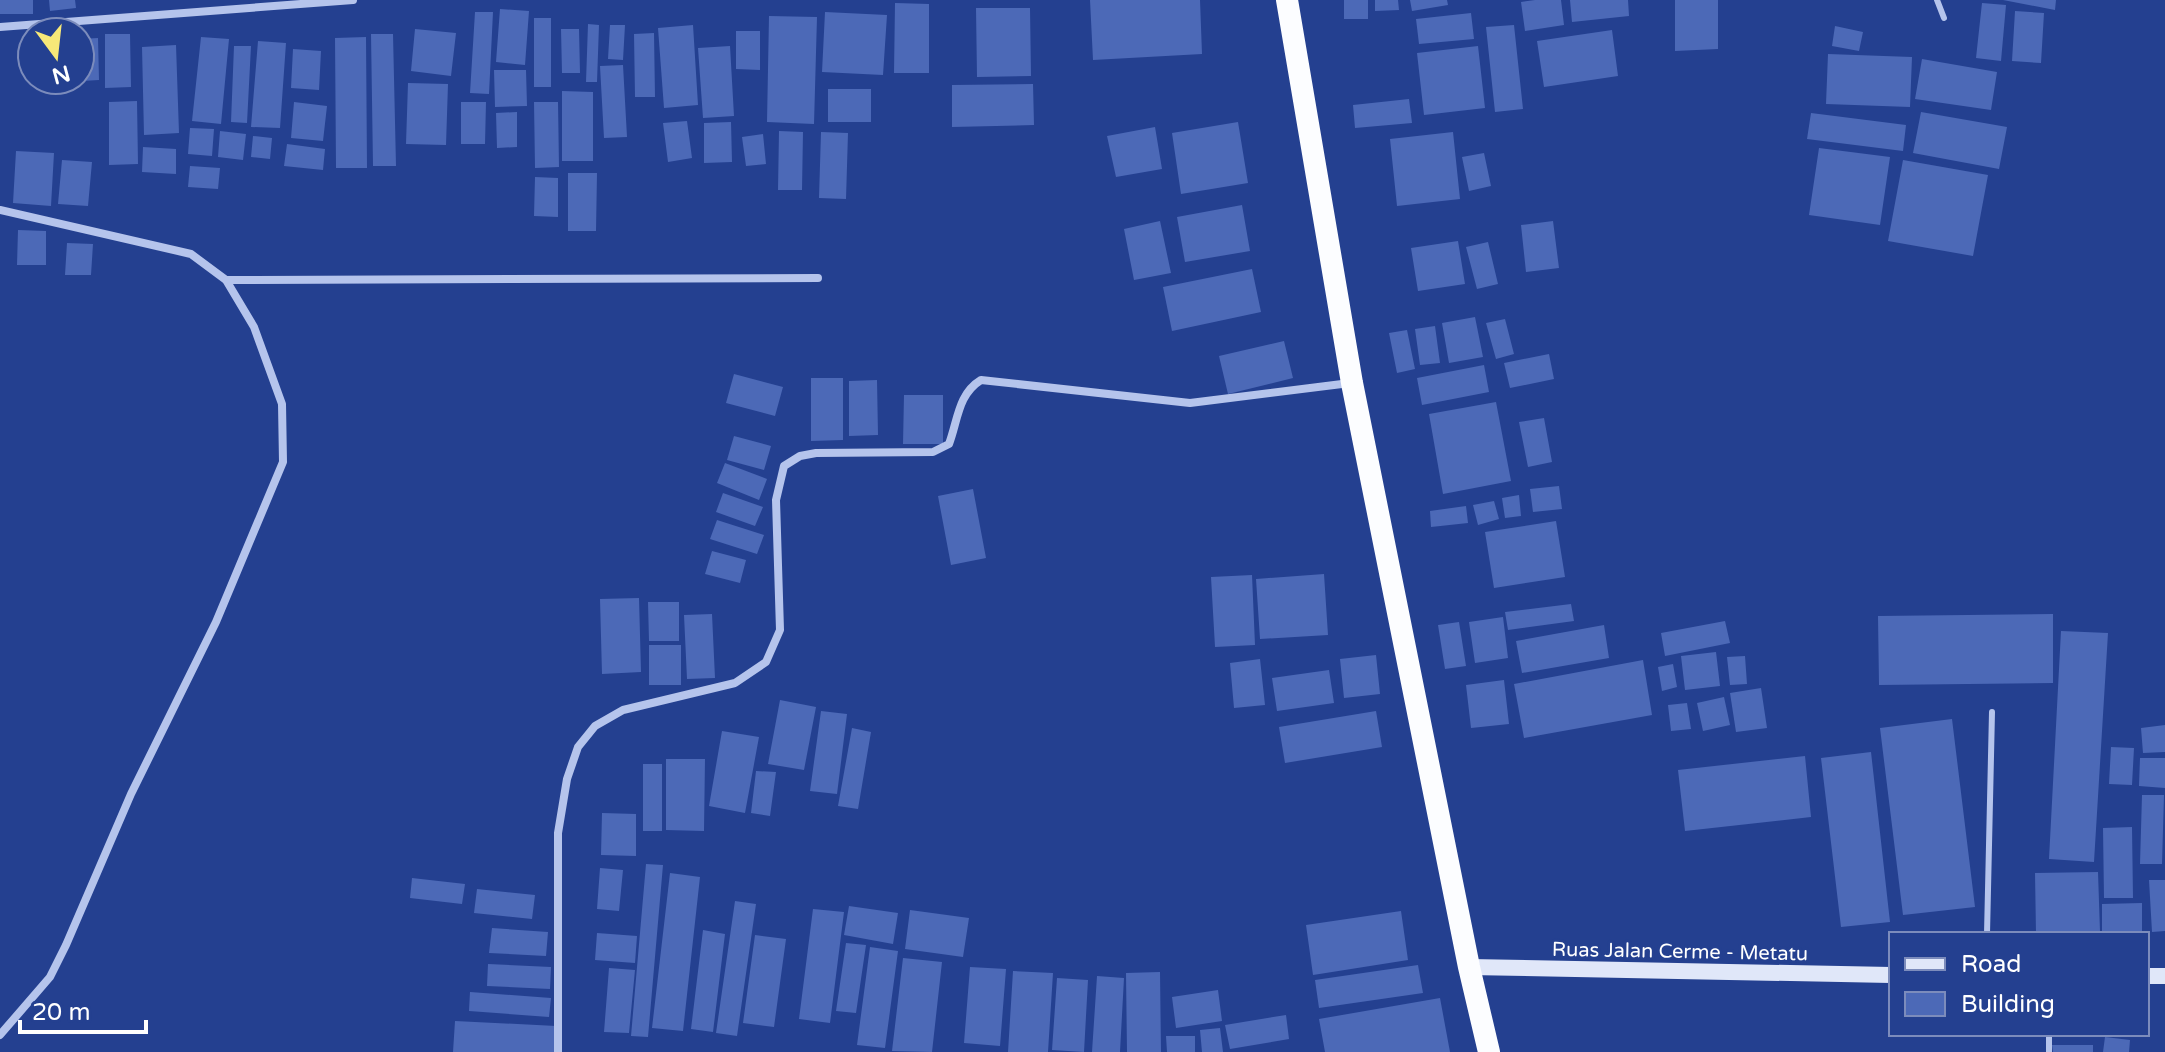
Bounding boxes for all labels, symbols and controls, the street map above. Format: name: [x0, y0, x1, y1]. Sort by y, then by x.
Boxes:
north arrow: [16, 16, 96, 96]
text: N: [49, 60, 73, 89]
legend: [1889, 932, 2149, 1036]
street label: Ruas Jalan Cerme - Metatu: [1552, 938, 1808, 966]
text: Road: [1961, 950, 2021, 979]
scale bar: [20, 984, 146, 1034]
text: Building: [1961, 990, 2055, 1019]
text: 20 m: [32, 998, 90, 1027]

